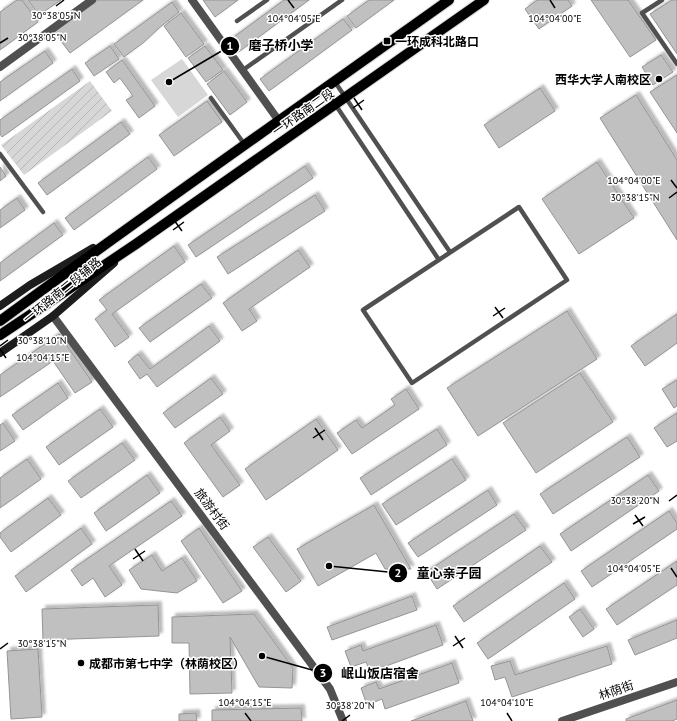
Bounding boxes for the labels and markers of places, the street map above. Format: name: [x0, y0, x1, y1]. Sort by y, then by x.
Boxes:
callout: 磨子桥小学: [220, 33, 321, 58]
place label: 一环成科北路口: [395, 34, 479, 49]
marker: 一环成科北路口: [382, 36, 392, 46]
place label: 西华大学人南校区: [555, 72, 651, 87]
marker: 西华大学人南校区: [654, 74, 664, 84]
callout: 童心亲子园: [388, 560, 489, 585]
place label: 成都市第七中学（林荫校区）: [89, 656, 245, 671]
marker: 成都市第七中学（林荫校区）: [76, 658, 86, 668]
callout: 岷山饭店宿舍: [313, 661, 427, 686]

